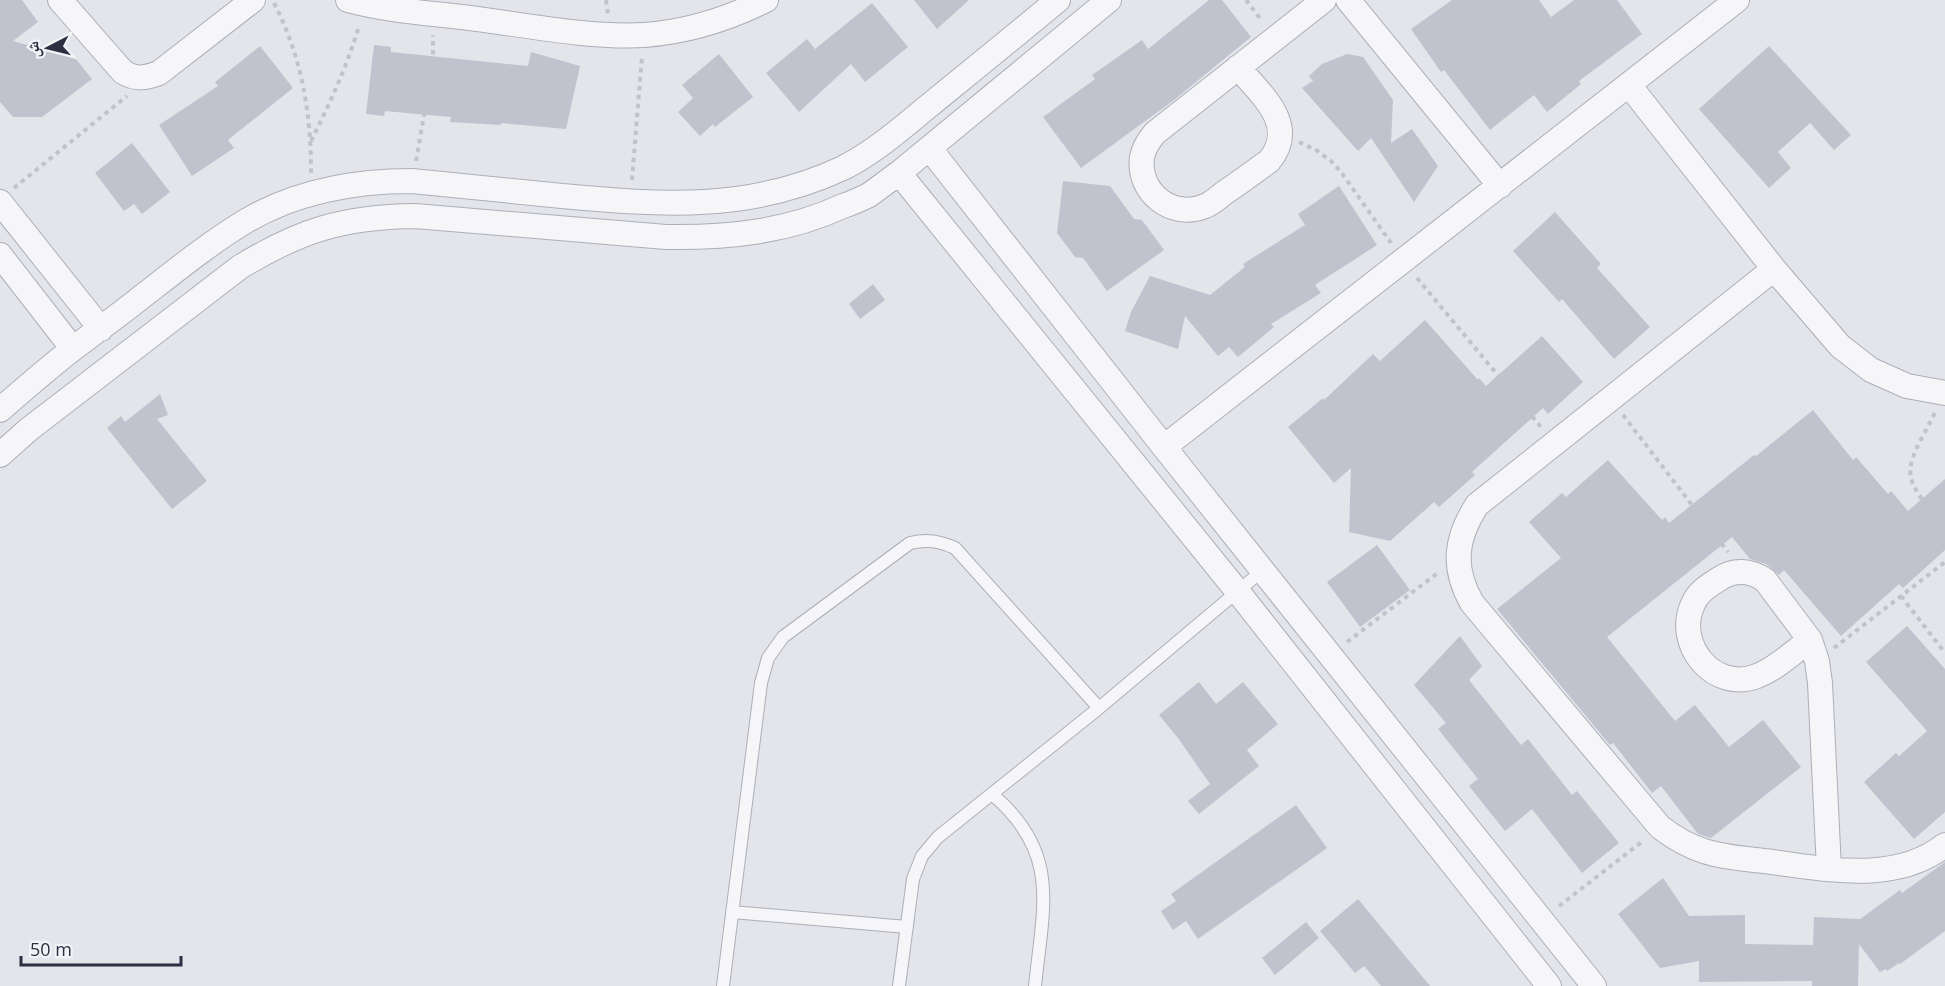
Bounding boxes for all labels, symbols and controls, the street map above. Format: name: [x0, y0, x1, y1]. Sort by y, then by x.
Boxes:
north arrow: [18, 18, 78, 78]
text: ش: [21, 40, 45, 60]
scale bar: [21, 929, 182, 967]
text: 50 m: [30, 937, 72, 961]

